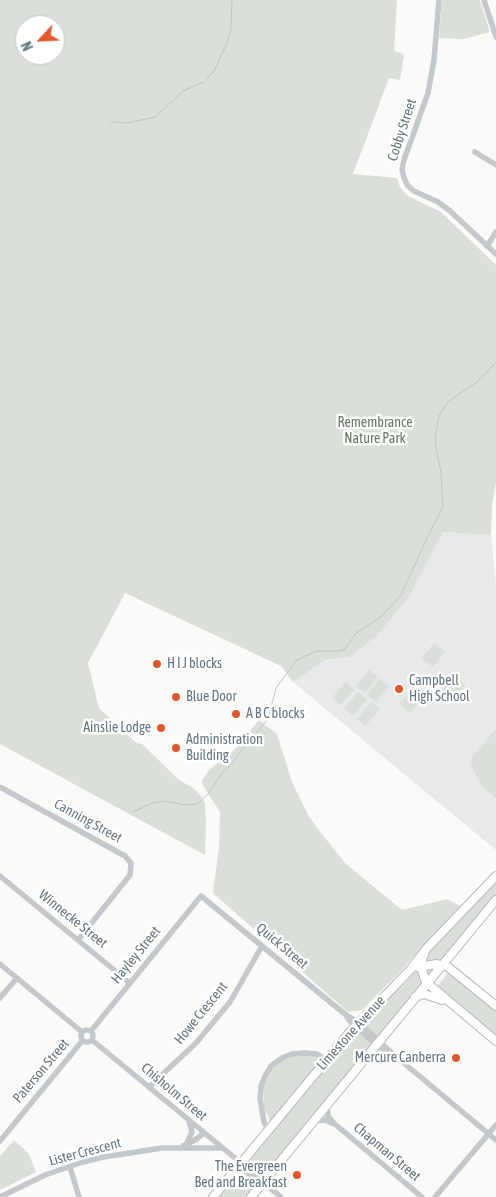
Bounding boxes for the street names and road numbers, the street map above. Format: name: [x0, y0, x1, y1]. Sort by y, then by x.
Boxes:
street label: Cobby Street: [384, 97, 420, 163]
street label: Canning Street: [51, 795, 125, 847]
street label: Winnecke Street: [35, 886, 111, 952]
street label: Quick Street: [253, 920, 311, 972]
street label: Hayley Street: [108, 923, 164, 987]
street label: Howe Crescent: [171, 979, 231, 1047]
street label: Limestone Avenue: [313, 992, 389, 1074]
street label: Paterson Street: [9, 1036, 73, 1106]
street label: Chisholm Street: [138, 1060, 210, 1124]
street label: Chapman Street: [350, 1119, 424, 1185]
street label: Lister Crescent: [47, 1134, 123, 1170]

